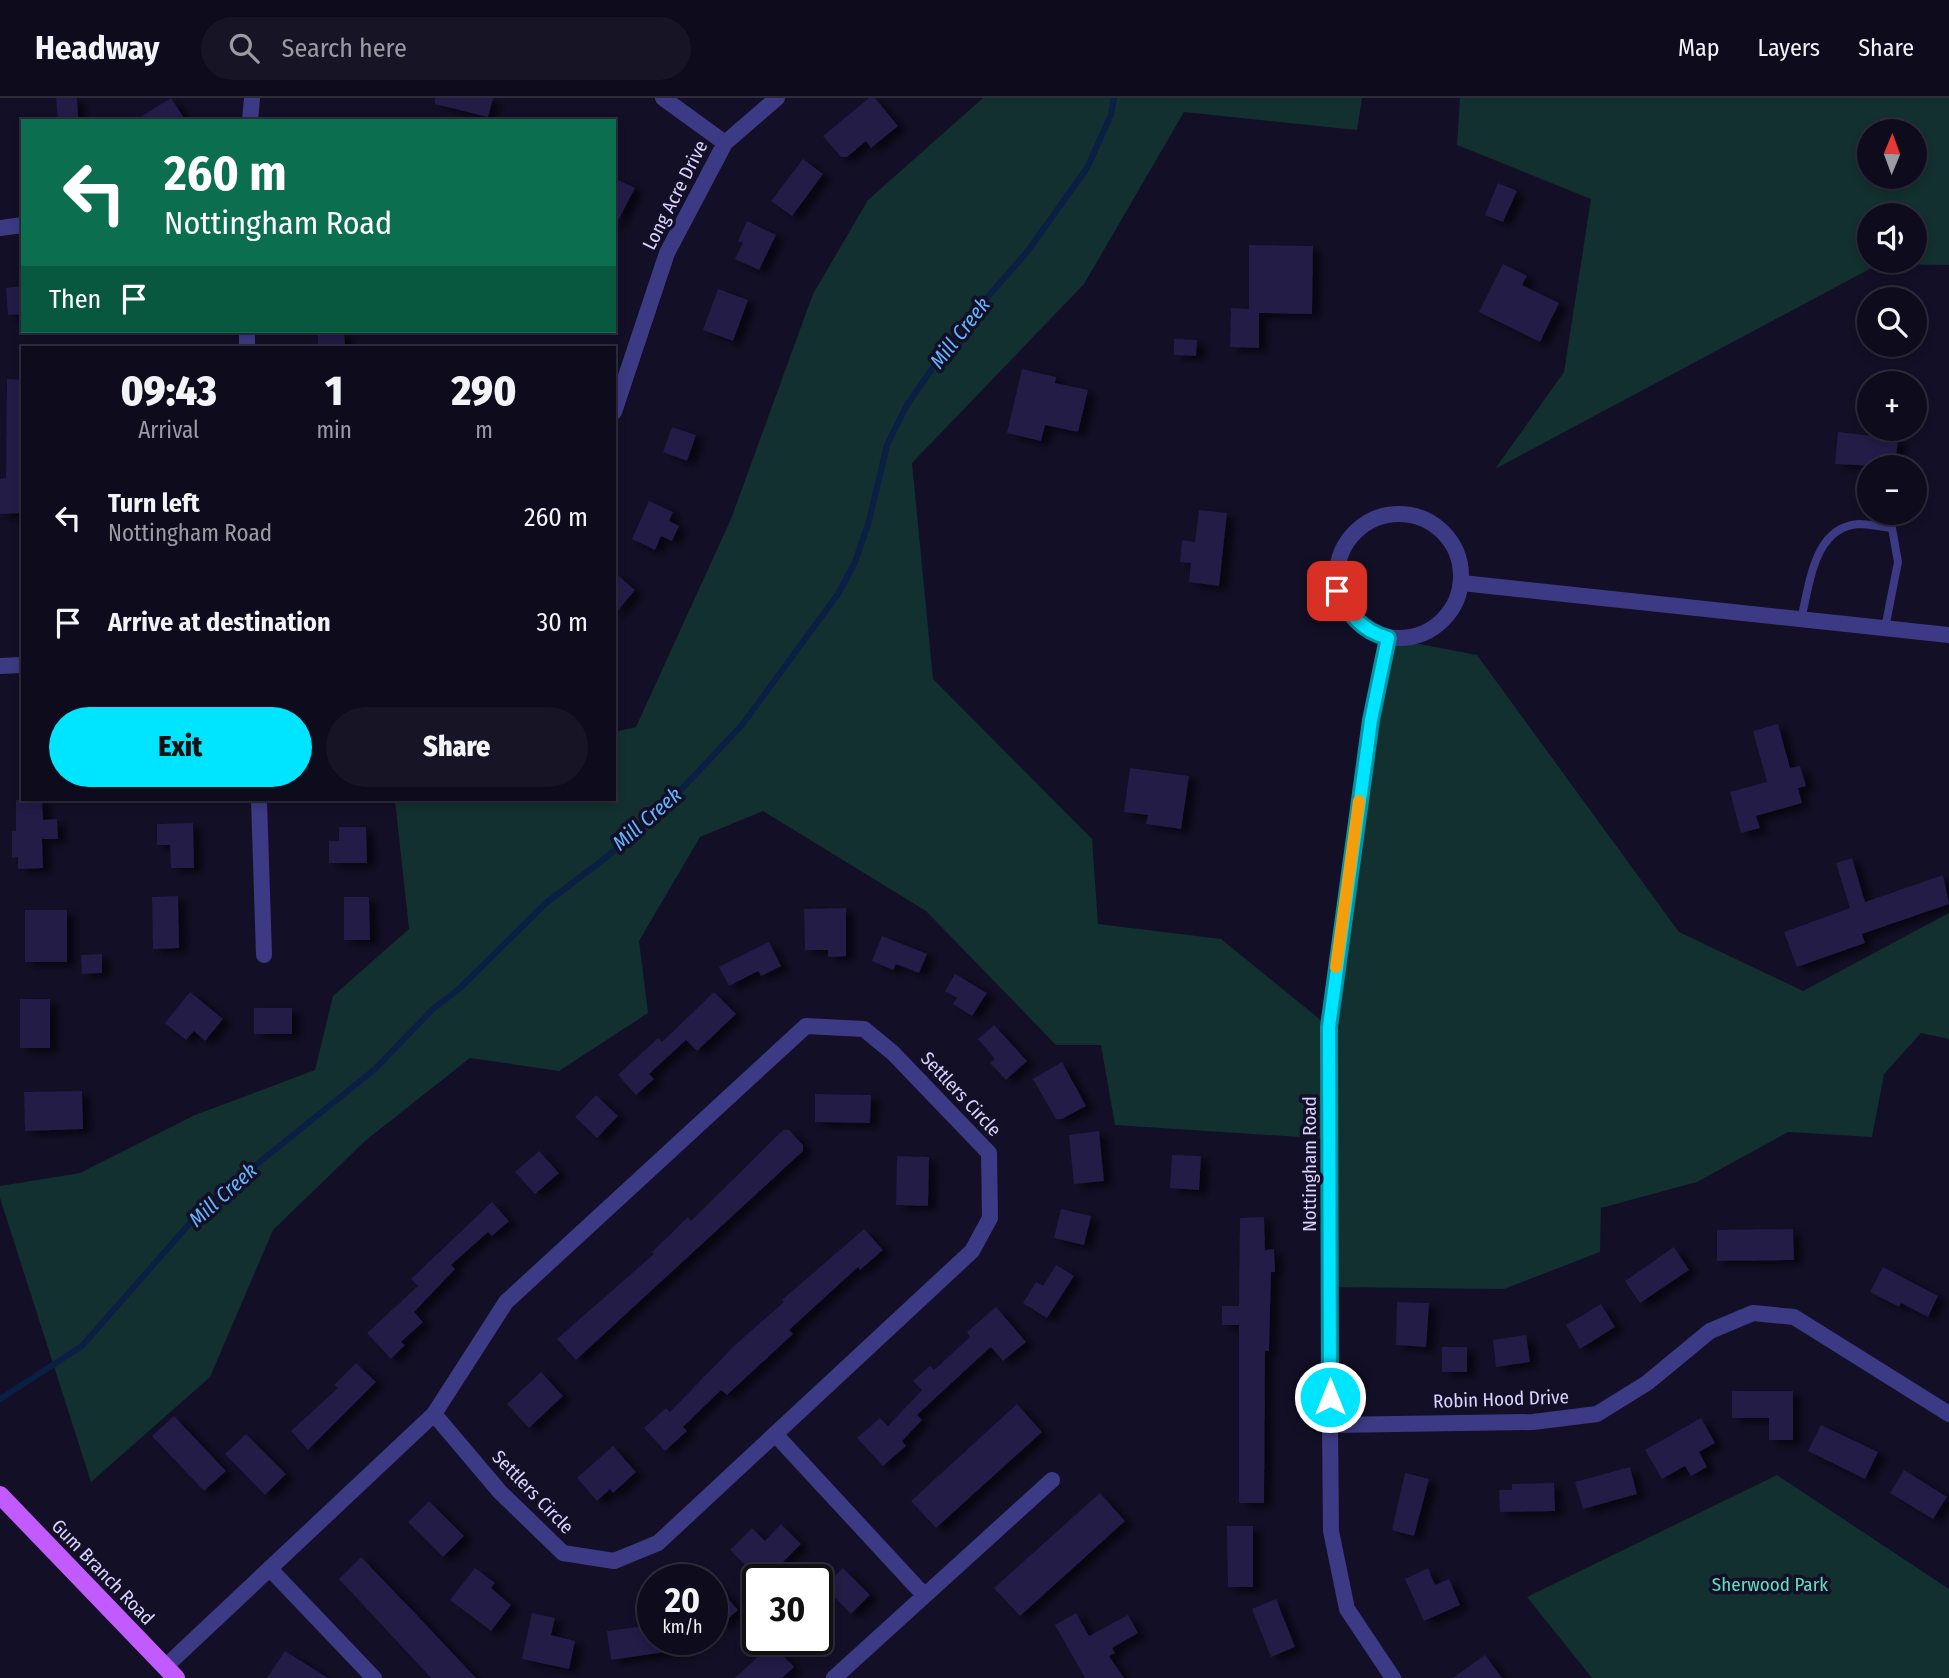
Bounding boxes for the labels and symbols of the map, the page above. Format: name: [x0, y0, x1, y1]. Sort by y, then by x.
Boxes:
north arrow: [1857, 119, 1927, 189]
street label: Long Acre Drive: [638, 136, 712, 254]
water label: Mill Creek: [924, 292, 996, 374]
pin: [1307, 561, 1367, 621]
water label: Mill Creek: [607, 782, 687, 856]
street label: Settlers Circle: [916, 1047, 1006, 1141]
street label: Nottingham Road: [1298, 1096, 1321, 1232]
water label: Mill Creek: [183, 1158, 263, 1232]
position arrow: [1293, 1360, 1367, 1434]
street label: Robin Hood Drive: [1433, 1385, 1569, 1413]
street label: Settlers Circle: [487, 1445, 579, 1539]
street label: Gum Branch Road: [47, 1515, 159, 1629]
speed limit sign: 30: [742, 1564, 833, 1655]
park label: Sherwood Park: [1712, 1573, 1828, 1596]

